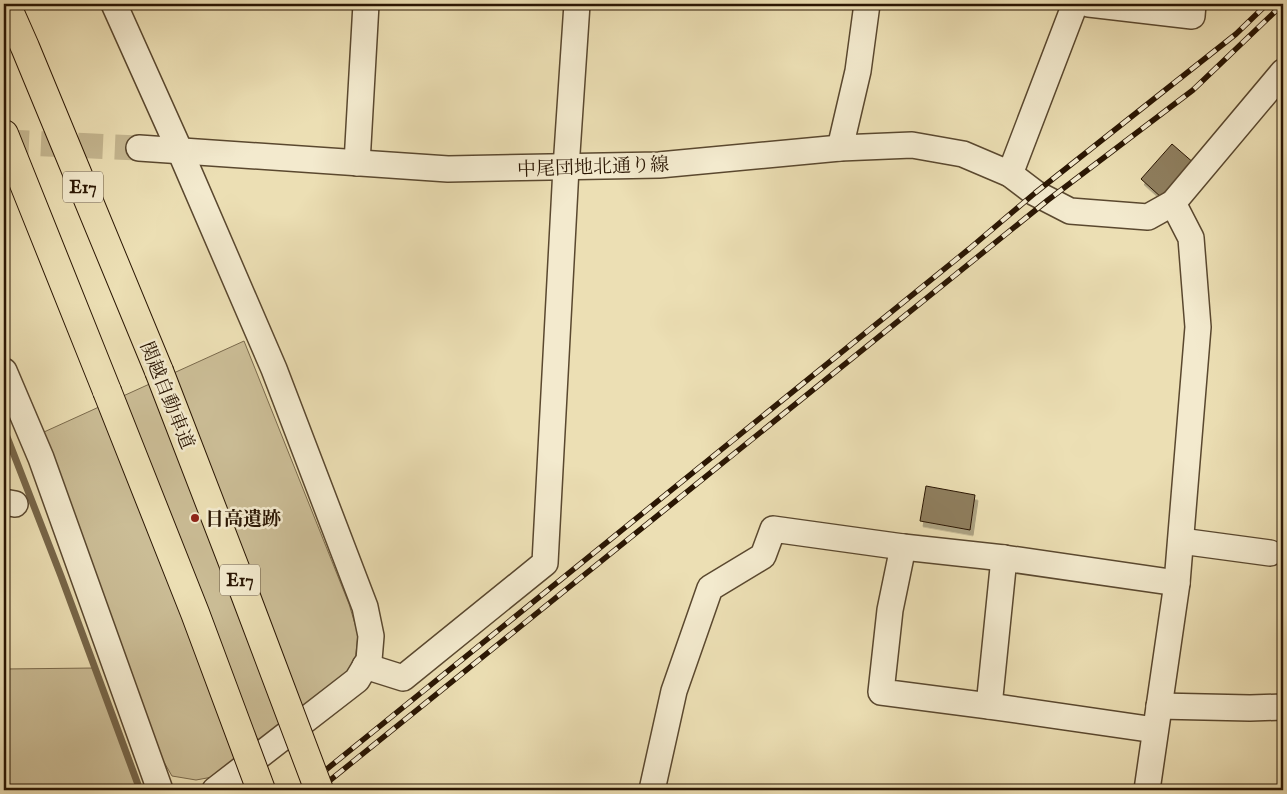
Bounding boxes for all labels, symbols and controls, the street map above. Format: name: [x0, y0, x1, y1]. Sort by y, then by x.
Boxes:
street label: 中尾団地北通り線: [517, 153, 669, 183]
road number: E17: [63, 172, 103, 202]
street label: 関越自動車道: [134, 338, 199, 453]
place label: 日高遺跡: [205, 508, 281, 532]
marker: 日高遺跡: [189, 512, 201, 524]
road number: E17: [220, 564, 260, 596]

